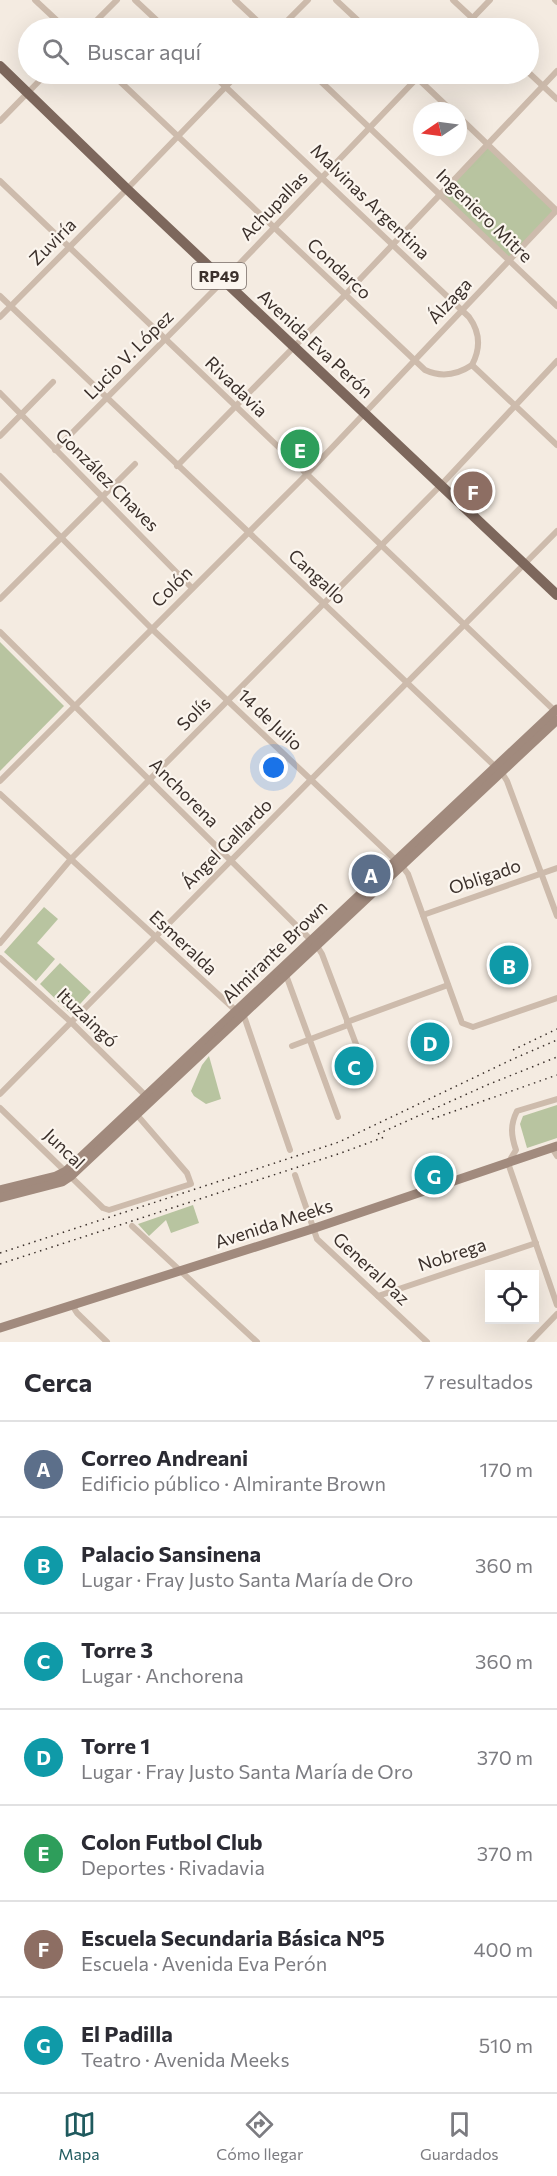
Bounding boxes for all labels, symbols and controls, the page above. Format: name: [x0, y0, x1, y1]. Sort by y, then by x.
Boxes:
search box: [18, 18, 539, 84]
icon: search: [39, 35, 72, 68]
text: Buscar aquí: [87, 38, 201, 65]
north arrow: [413, 102, 467, 156]
street label: Malvinas Argentina: [307, 139, 435, 264]
street label: Ingeniero Mitre: [432, 164, 537, 267]
street label: Achupallas: [235, 166, 312, 245]
street label: Zuviría: [24, 213, 80, 269]
street label: Condarco: [303, 233, 376, 304]
road number: RP49: [192, 263, 246, 289]
street label: Álzaga: [423, 273, 476, 328]
street label: Avenida Eva Perón: [254, 284, 378, 402]
street label: Lucio V. López: [79, 305, 178, 404]
street label: Rivadavia: [201, 351, 272, 421]
street label: González Chaves: [51, 423, 164, 536]
pin: E: [280, 426, 320, 472]
pin: F: [454, 468, 492, 514]
street label: Cangallo: [284, 544, 351, 609]
street label: Colón: [146, 561, 196, 611]
street label: 14 de Julio: [234, 684, 308, 755]
street label: Solís: [172, 692, 215, 735]
street label: Anchorena: [146, 753, 224, 831]
your location: [259, 753, 288, 782]
street label: Ángel Gallardo: [176, 793, 276, 893]
pin: A: [352, 852, 391, 896]
street label: Obligado: [446, 853, 524, 899]
street label: Almirante Brown: [217, 895, 332, 1007]
street label: Esmeralda: [145, 905, 222, 979]
pin: B: [490, 942, 528, 988]
street label: Ituzaingó: [53, 983, 123, 1052]
pin: D: [410, 1020, 450, 1064]
pin: C: [334, 1044, 374, 1088]
street label: Juncal: [40, 1124, 90, 1173]
pin: G: [414, 1152, 454, 1198]
street label: Avenida Meeks: [212, 1194, 335, 1252]
street label: General Paz: [329, 1227, 415, 1309]
street label: Nobrega: [415, 1233, 489, 1275]
map controls: [485, 1270, 539, 1324]
button: locate: [485, 1270, 539, 1324]
text: Cerca: [24, 1366, 92, 1397]
text: 7 resultados: [424, 1369, 533, 1393]
text: Correo Andreani: [81, 1444, 248, 1471]
text: A: [36, 1457, 51, 1481]
text: 170 m: [480, 1457, 533, 1481]
text: Edificio público · Almirante Brown: [81, 1471, 386, 1495]
text: Palacio Sansinena: [81, 1540, 261, 1567]
text: B: [37, 1553, 50, 1577]
text: 360 m: [475, 1553, 533, 1577]
text: Lugar · Fray Justo Santa María de Oro: [81, 1567, 413, 1591]
text: Torre 3: [81, 1636, 153, 1663]
text: C: [37, 1649, 50, 1673]
text: 360 m: [475, 1649, 533, 1673]
text: Lugar · Anchorena: [81, 1663, 244, 1687]
text: Torre 1: [81, 1732, 150, 1759]
text: D: [36, 1745, 51, 1769]
text: 370 m: [477, 1745, 533, 1769]
text: Lugar · Fray Justo Santa María de Oro: [81, 1759, 413, 1783]
text: Colon Futbol Club: [81, 1828, 263, 1855]
text: E: [38, 1841, 49, 1865]
text: 370 m: [477, 1841, 533, 1865]
text: Deportes · Rivadavia: [81, 1855, 265, 1879]
text: Escuela Secundaria Básica Nº5: [81, 1924, 385, 1951]
text: F: [38, 1937, 49, 1961]
text: 400 m: [474, 1937, 533, 1961]
text: Escuela · Avenida Eva Perón: [81, 1951, 327, 1975]
text: El Padilla: [81, 2020, 173, 2047]
text: G: [36, 2033, 51, 2057]
text: 510 m: [479, 2033, 533, 2057]
text: Teatro · Avenida Meeks: [81, 2047, 290, 2071]
tab: Mapa: [58, 2108, 100, 2163]
tab: Cómo llegar: [216, 2108, 303, 2163]
tab: Guardados: [420, 2108, 499, 2163]

